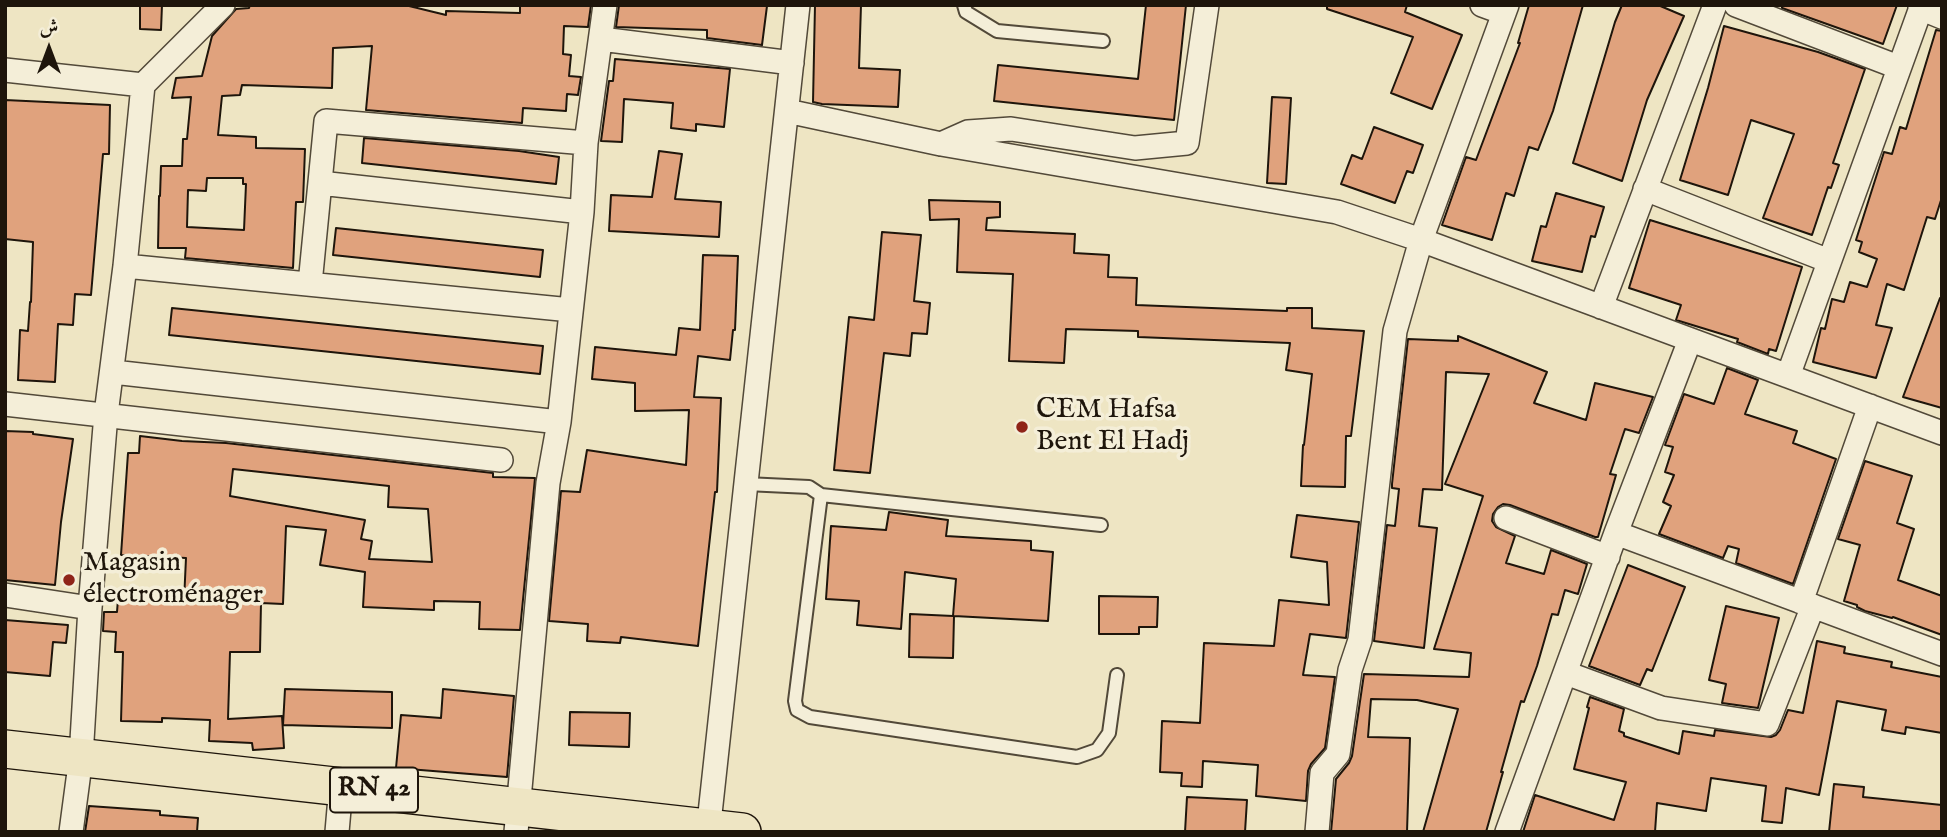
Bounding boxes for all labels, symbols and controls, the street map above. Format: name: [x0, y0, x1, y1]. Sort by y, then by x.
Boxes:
north arrow: [14, 14, 84, 84]
text: ش: [40, 16, 58, 40]
place label: CEM Hafsa Bent El Hadj: [1036, 394, 1189, 460]
marker: CEM Hafsa Bent El Hadj: [1014, 419, 1030, 435]
place label: Magasin électroménager: [83, 547, 263, 613]
marker: Magasin électroménager: [61, 572, 77, 588]
road number: RN 42: [330, 768, 418, 812]

